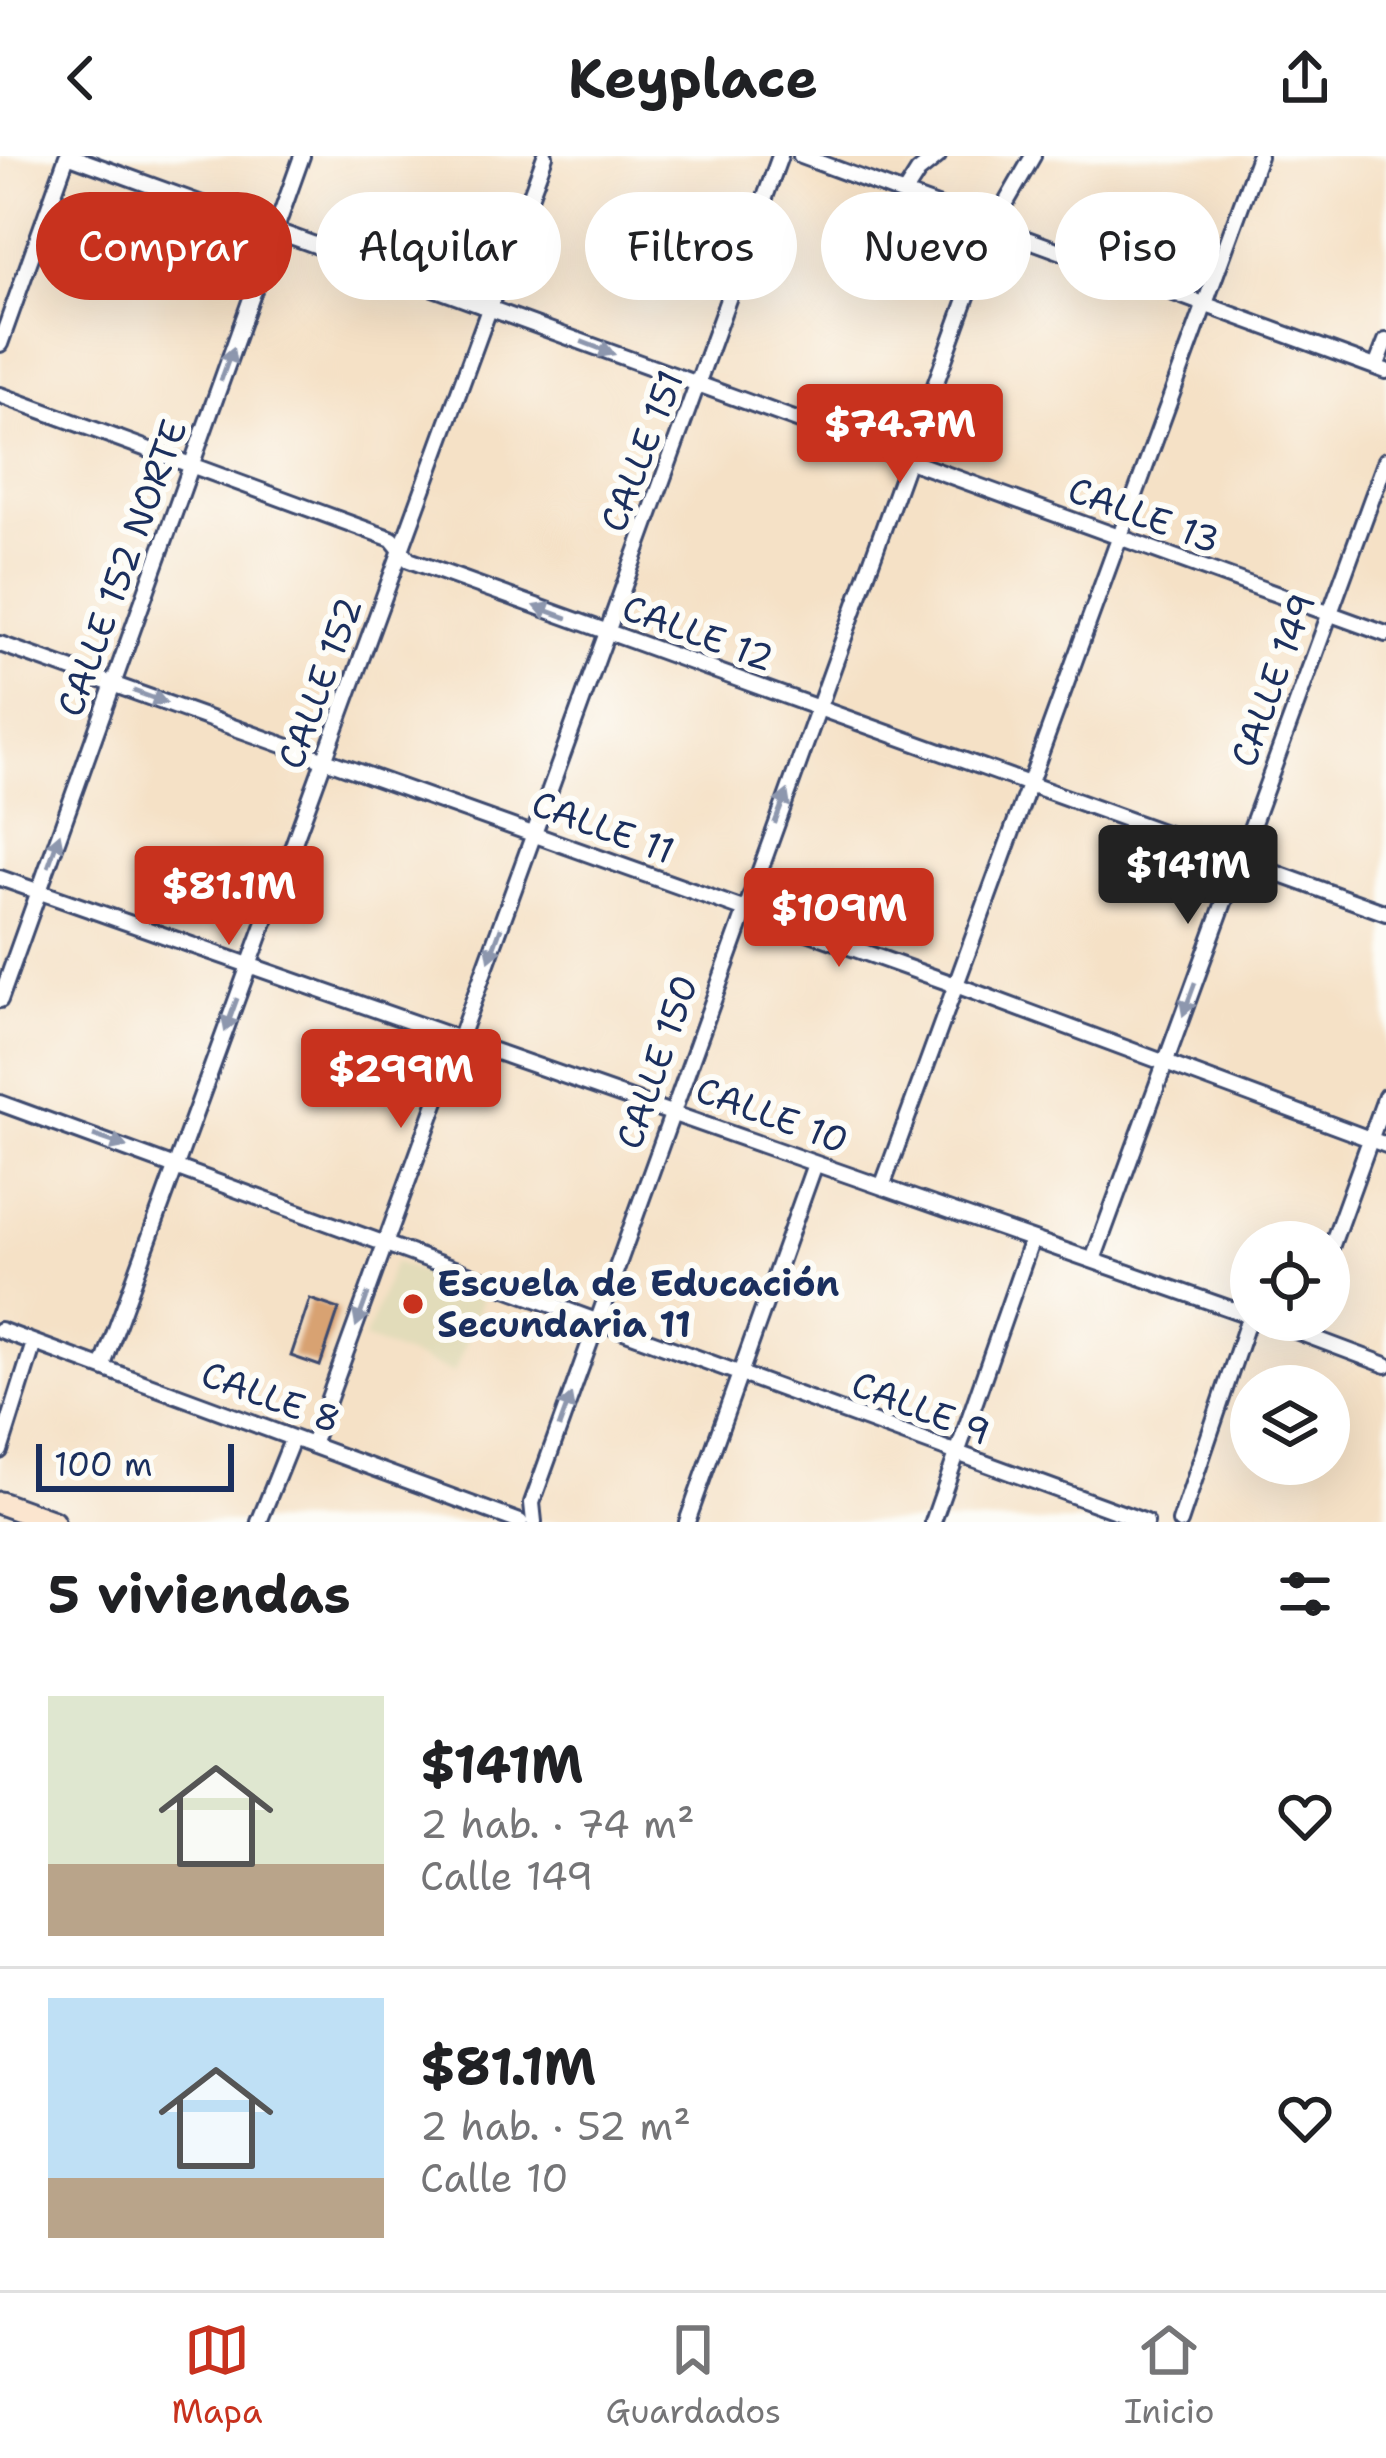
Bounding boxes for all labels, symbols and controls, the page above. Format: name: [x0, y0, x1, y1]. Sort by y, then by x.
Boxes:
text: Keyplace: [568, 42, 818, 114]
icon: back: [48, 45, 114, 111]
icon: share: [1272, 45, 1338, 111]
chip: Comprar: [36, 192, 292, 300]
chip: Alquilar: [316, 192, 561, 300]
chip: Filtros: [585, 192, 797, 300]
chip: Nuevo: [821, 192, 1031, 300]
chip: Piso: [1055, 192, 1220, 300]
one-way arrow: [581, 340, 617, 359]
one-way arrow: [219, 346, 237, 382]
street label: CALLE 151: [589, 363, 695, 539]
pin: $74.7M: [802, 384, 998, 486]
text: $74.7M: [824, 397, 976, 449]
street label: CALLE 152 NORTE: [46, 413, 198, 723]
street label: CALLE 13: [1062, 465, 1226, 565]
street label: CALLE 12: [616, 583, 780, 683]
street label: CALLE 149: [1219, 586, 1327, 774]
street label: CALLE 152: [266, 590, 374, 776]
one-way arrow: [533, 601, 569, 620]
one-way arrow: [132, 689, 168, 707]
street label: CALLE 11: [525, 779, 681, 875]
one-way arrow: [773, 788, 792, 824]
pin: $141M: [1104, 825, 1272, 927]
one-way arrow: [46, 832, 64, 868]
text: $141M: [1126, 838, 1250, 890]
pin: $81.1M: [131, 846, 327, 948]
text: $81.1M: [162, 859, 296, 911]
pin: $109M: [755, 868, 923, 970]
text: $109M: [771, 881, 907, 933]
one-way arrow: [485, 926, 503, 962]
street label: CALLE 150: [604, 969, 710, 1155]
one-way arrow: [1179, 981, 1197, 1017]
one-way arrow: [221, 997, 239, 1033]
pin: $299M: [317, 1029, 485, 1131]
text: $299M: [328, 1042, 474, 1094]
street label: CALLE 10: [689, 1065, 855, 1165]
one-way arrow: [93, 1133, 129, 1151]
map controls: [1230, 1221, 1350, 1485]
button: locate: [1230, 1221, 1350, 1341]
place label: Escuela de Educación Secundaria 11: [437, 1259, 840, 1349]
marker: Escuela de Educación Secundaria 11: [400, 1291, 426, 1317]
one-way arrow: [351, 1292, 370, 1328]
street label: CALLE 8: [195, 1349, 347, 1445]
street label: CALLE 9: [845, 1359, 997, 1457]
button: layers: [1230, 1365, 1350, 1485]
one-way arrow: [557, 1393, 575, 1429]
scale bar: [36, 1438, 234, 1491]
text: 100 m: [54, 1442, 153, 1487]
text: 5 viviendas: [48, 1560, 351, 1628]
icon: filters: [1272, 1561, 1338, 1627]
text: $141M: [420, 1730, 583, 1798]
icon: home: [144, 1744, 288, 1888]
icon: heart: [1272, 1783, 1338, 1849]
text: 2 hab. · 74 m²: [420, 1798, 695, 1850]
text: Calle 149: [420, 1850, 593, 1902]
text: $81.1M: [420, 2032, 596, 2100]
icon: home: [144, 2046, 288, 2190]
icon: heart: [1272, 2085, 1338, 2151]
text: 2 hab. · 52 m²: [420, 2100, 691, 2152]
text: Calle 10: [420, 2152, 569, 2204]
tab: Mapa: [171, 2317, 263, 2434]
tab: Guardados: [605, 2317, 781, 2434]
tab: Inicio: [1124, 2317, 1215, 2434]

